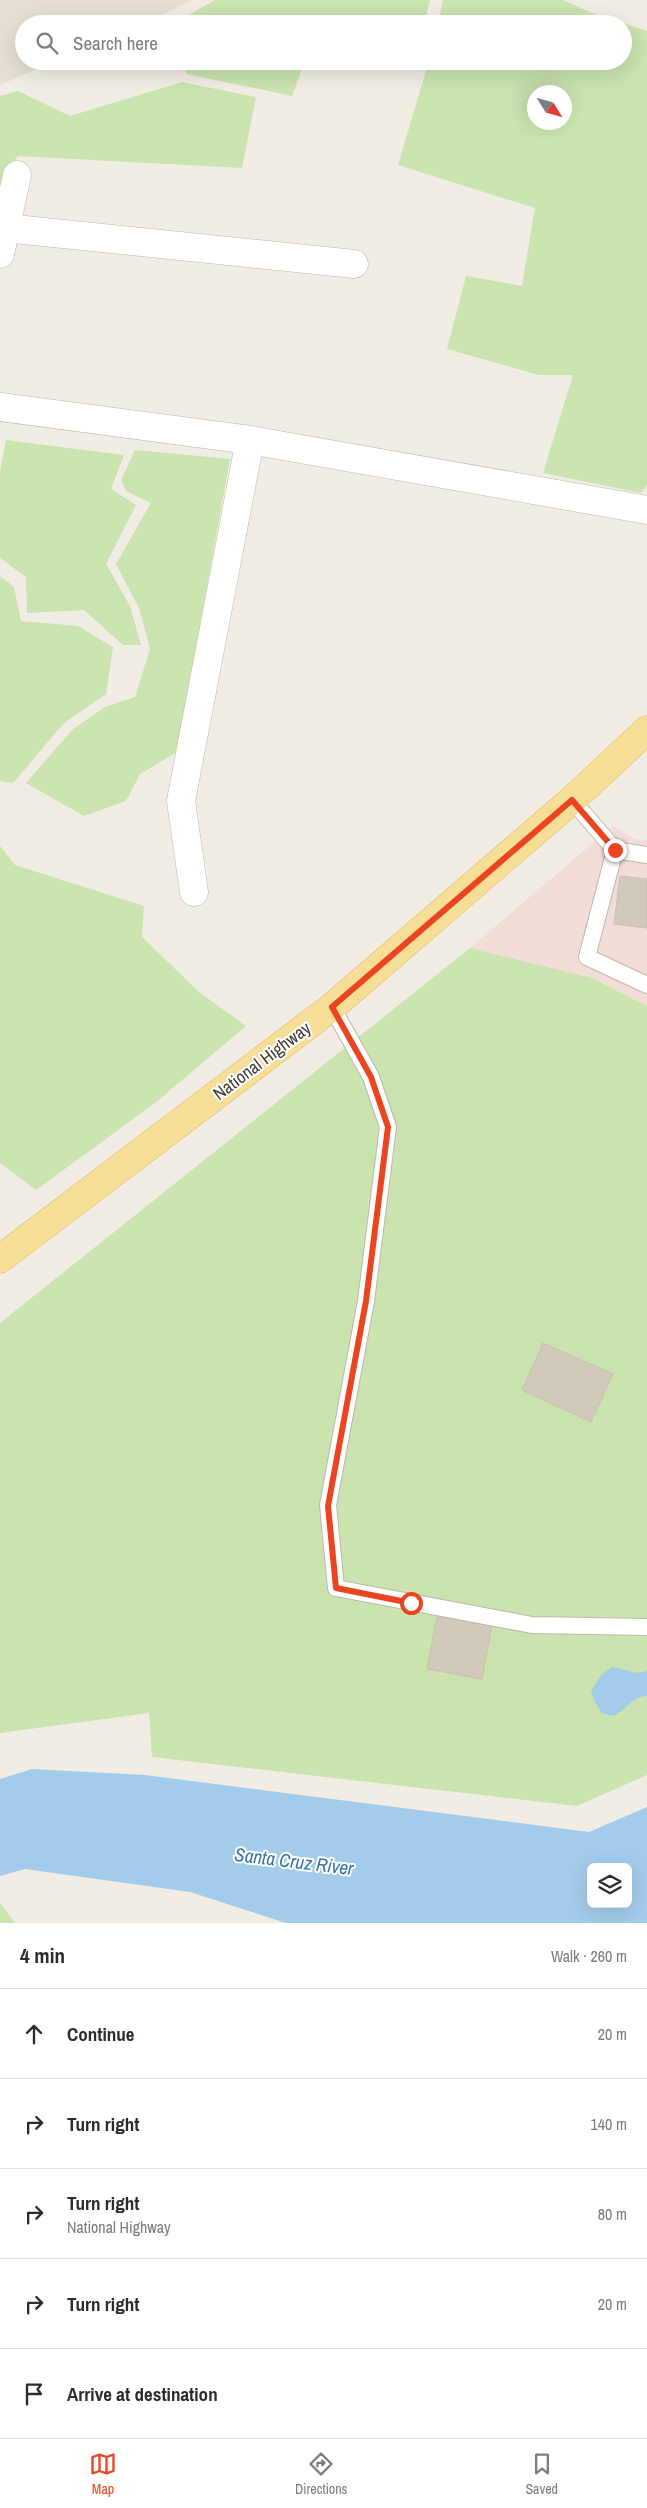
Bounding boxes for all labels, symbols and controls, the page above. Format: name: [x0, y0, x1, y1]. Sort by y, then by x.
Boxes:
search box: [15, 15, 632, 70]
icon: search: [33, 29, 61, 57]
text: Search here: [73, 30, 158, 56]
north arrow: [527, 85, 572, 130]
route end: [604, 839, 627, 862]
street label: National Highway: [208, 1015, 316, 1106]
route start: [400, 1592, 423, 1615]
water label: Santa Cruz River: [233, 1841, 356, 1881]
map controls: [587, 1863, 632, 1908]
button: layers: [587, 1863, 632, 1908]
text: 4 min: [20, 1941, 65, 1970]
text: Walk · 260 m: [551, 1945, 627, 1967]
icon: ahead: [20, 2020, 48, 2048]
text: Continue: [67, 2021, 135, 2047]
text: 20 m: [598, 2023, 627, 2045]
icon: right: [20, 2110, 48, 2138]
text: Turn right: [67, 2111, 139, 2137]
text: 140 m: [591, 2113, 627, 2135]
text: Turn right: [67, 2190, 139, 2216]
icon: right: [20, 2200, 48, 2228]
text: 80 m: [598, 2203, 627, 2225]
text: National Highway: [67, 2216, 171, 2238]
icon: right: [20, 2290, 48, 2318]
text: Turn right: [67, 2291, 139, 2317]
text: 20 m: [598, 2293, 627, 2315]
icon: arrive: [20, 2380, 48, 2408]
text: Arrive at destination: [67, 2381, 218, 2407]
tab: Map: [89, 2450, 117, 2498]
tab: Directions: [295, 2450, 347, 2498]
tab: Saved: [525, 2450, 558, 2498]

